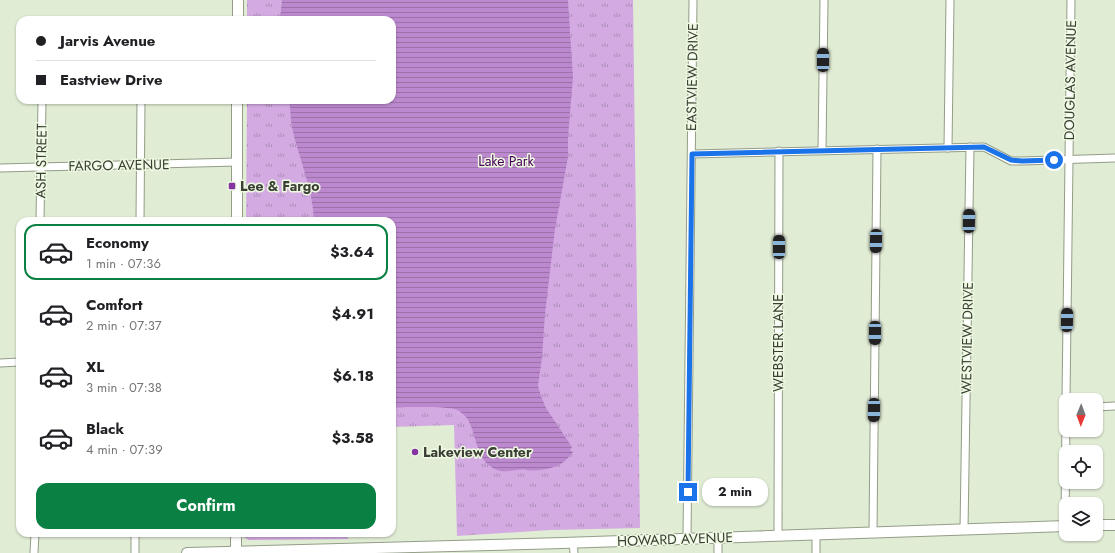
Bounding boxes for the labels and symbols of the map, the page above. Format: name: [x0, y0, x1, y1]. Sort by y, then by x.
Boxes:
street label: DOUGLAS AVENUE: [1059, 20, 1081, 140]
street label: EASTVIEW DRIVE: [681, 23, 703, 131]
car: [817, 48, 829, 72]
street label: ASH STREET: [30, 123, 52, 199]
park label: Lake Park: [478, 151, 535, 171]
route start: [1045, 151, 1063, 169]
street label: FARGO AVENUE: [68, 154, 170, 176]
place label: Lee & Fargo: [240, 176, 320, 196]
marker: Lee & Fargo: [227, 181, 237, 191]
car: [963, 209, 975, 233]
car: [870, 229, 882, 253]
car: [773, 235, 785, 259]
street label: WESTVIEW DRIVE: [956, 282, 978, 394]
street label: WEBSTER LANE: [768, 294, 788, 392]
car: [1061, 308, 1073, 332]
car: [869, 321, 881, 345]
north arrow: [1059, 393, 1103, 437]
car: [868, 398, 880, 422]
place label: Lakeview Center: [423, 442, 532, 462]
marker: Lakeview Center: [410, 447, 420, 457]
callout: 2 min: [702, 478, 768, 506]
route end: [679, 483, 697, 501]
street label: HOWARD AVENUE: [617, 527, 733, 551]

